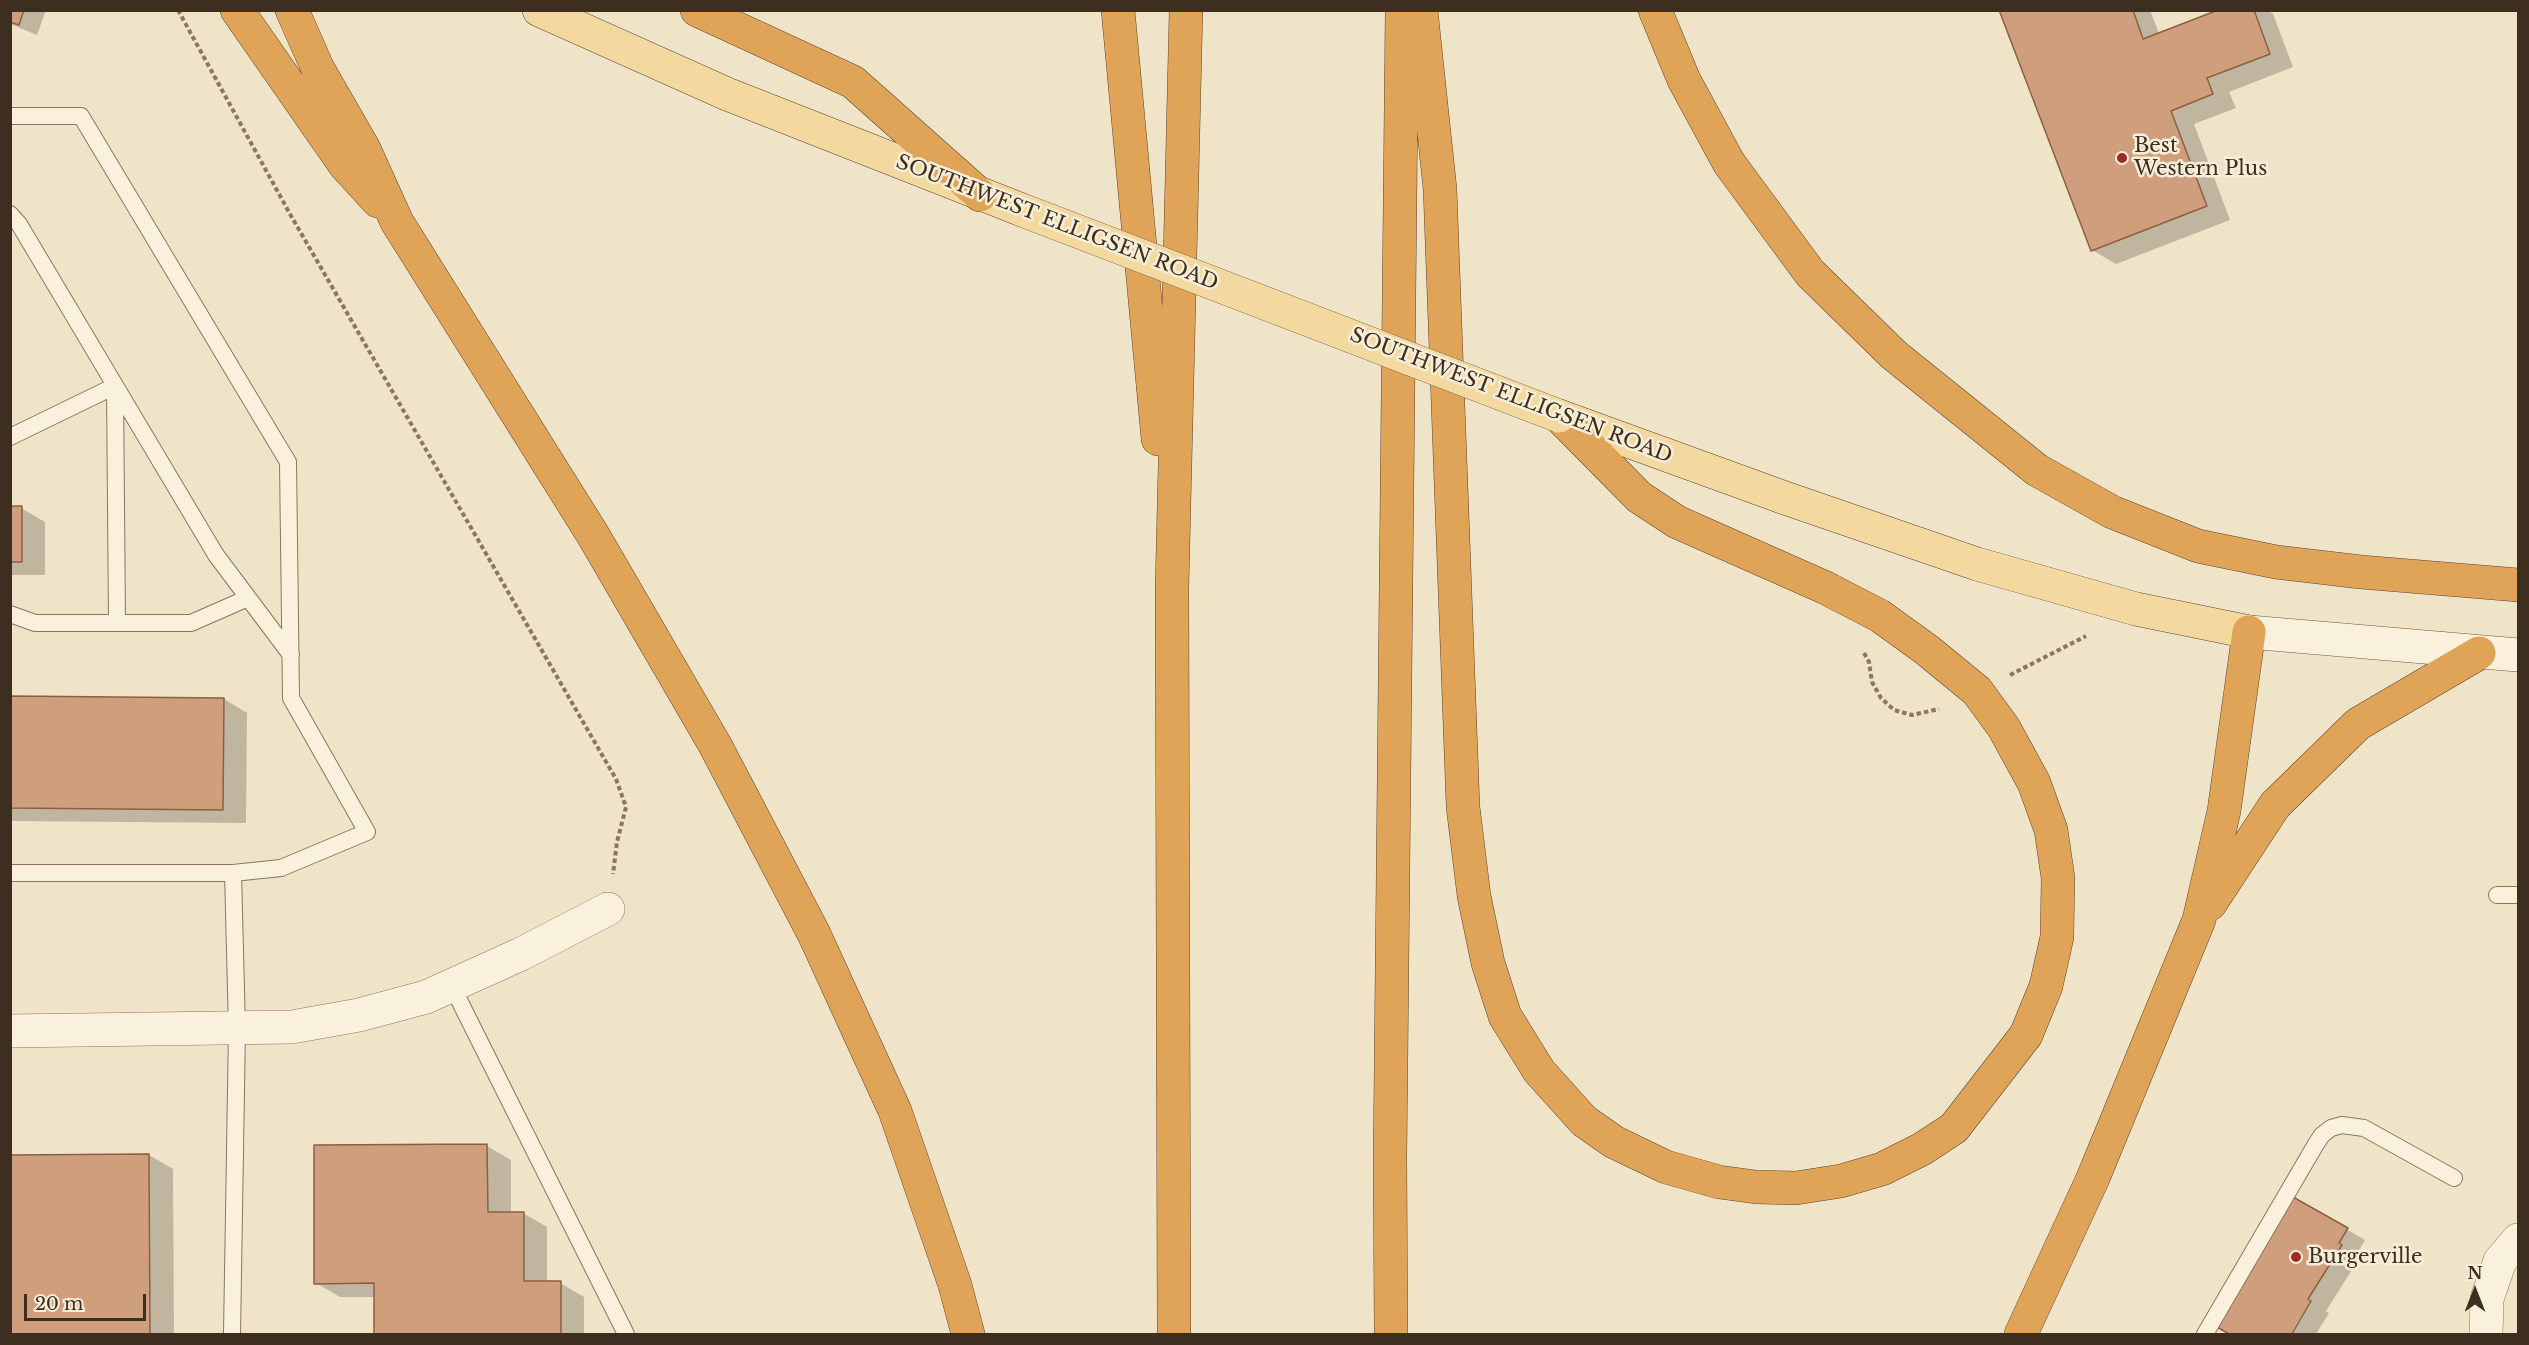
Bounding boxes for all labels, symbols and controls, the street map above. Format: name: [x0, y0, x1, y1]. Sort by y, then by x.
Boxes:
place label: Best Western Plus: [2134, 134, 2267, 181]
street label: SOUTHWEST ELLIGSEN ROAD: [893, 150, 1221, 296]
marker: Best Western Plus: [2115, 151, 2129, 165]
street label: SOUTHWEST ELLIGSEN ROAD: [1347, 323, 1675, 469]
place label: Burgerville: [2308, 1245, 2423, 1269]
marker: Burgerville: [2289, 1250, 2303, 1264]
north arrow: [2445, 1261, 2505, 1321]
text: N: [2467, 1263, 2483, 1283]
scale bar: [27, 1282, 148, 1320]
text: 20 m: [35, 1293, 83, 1315]

